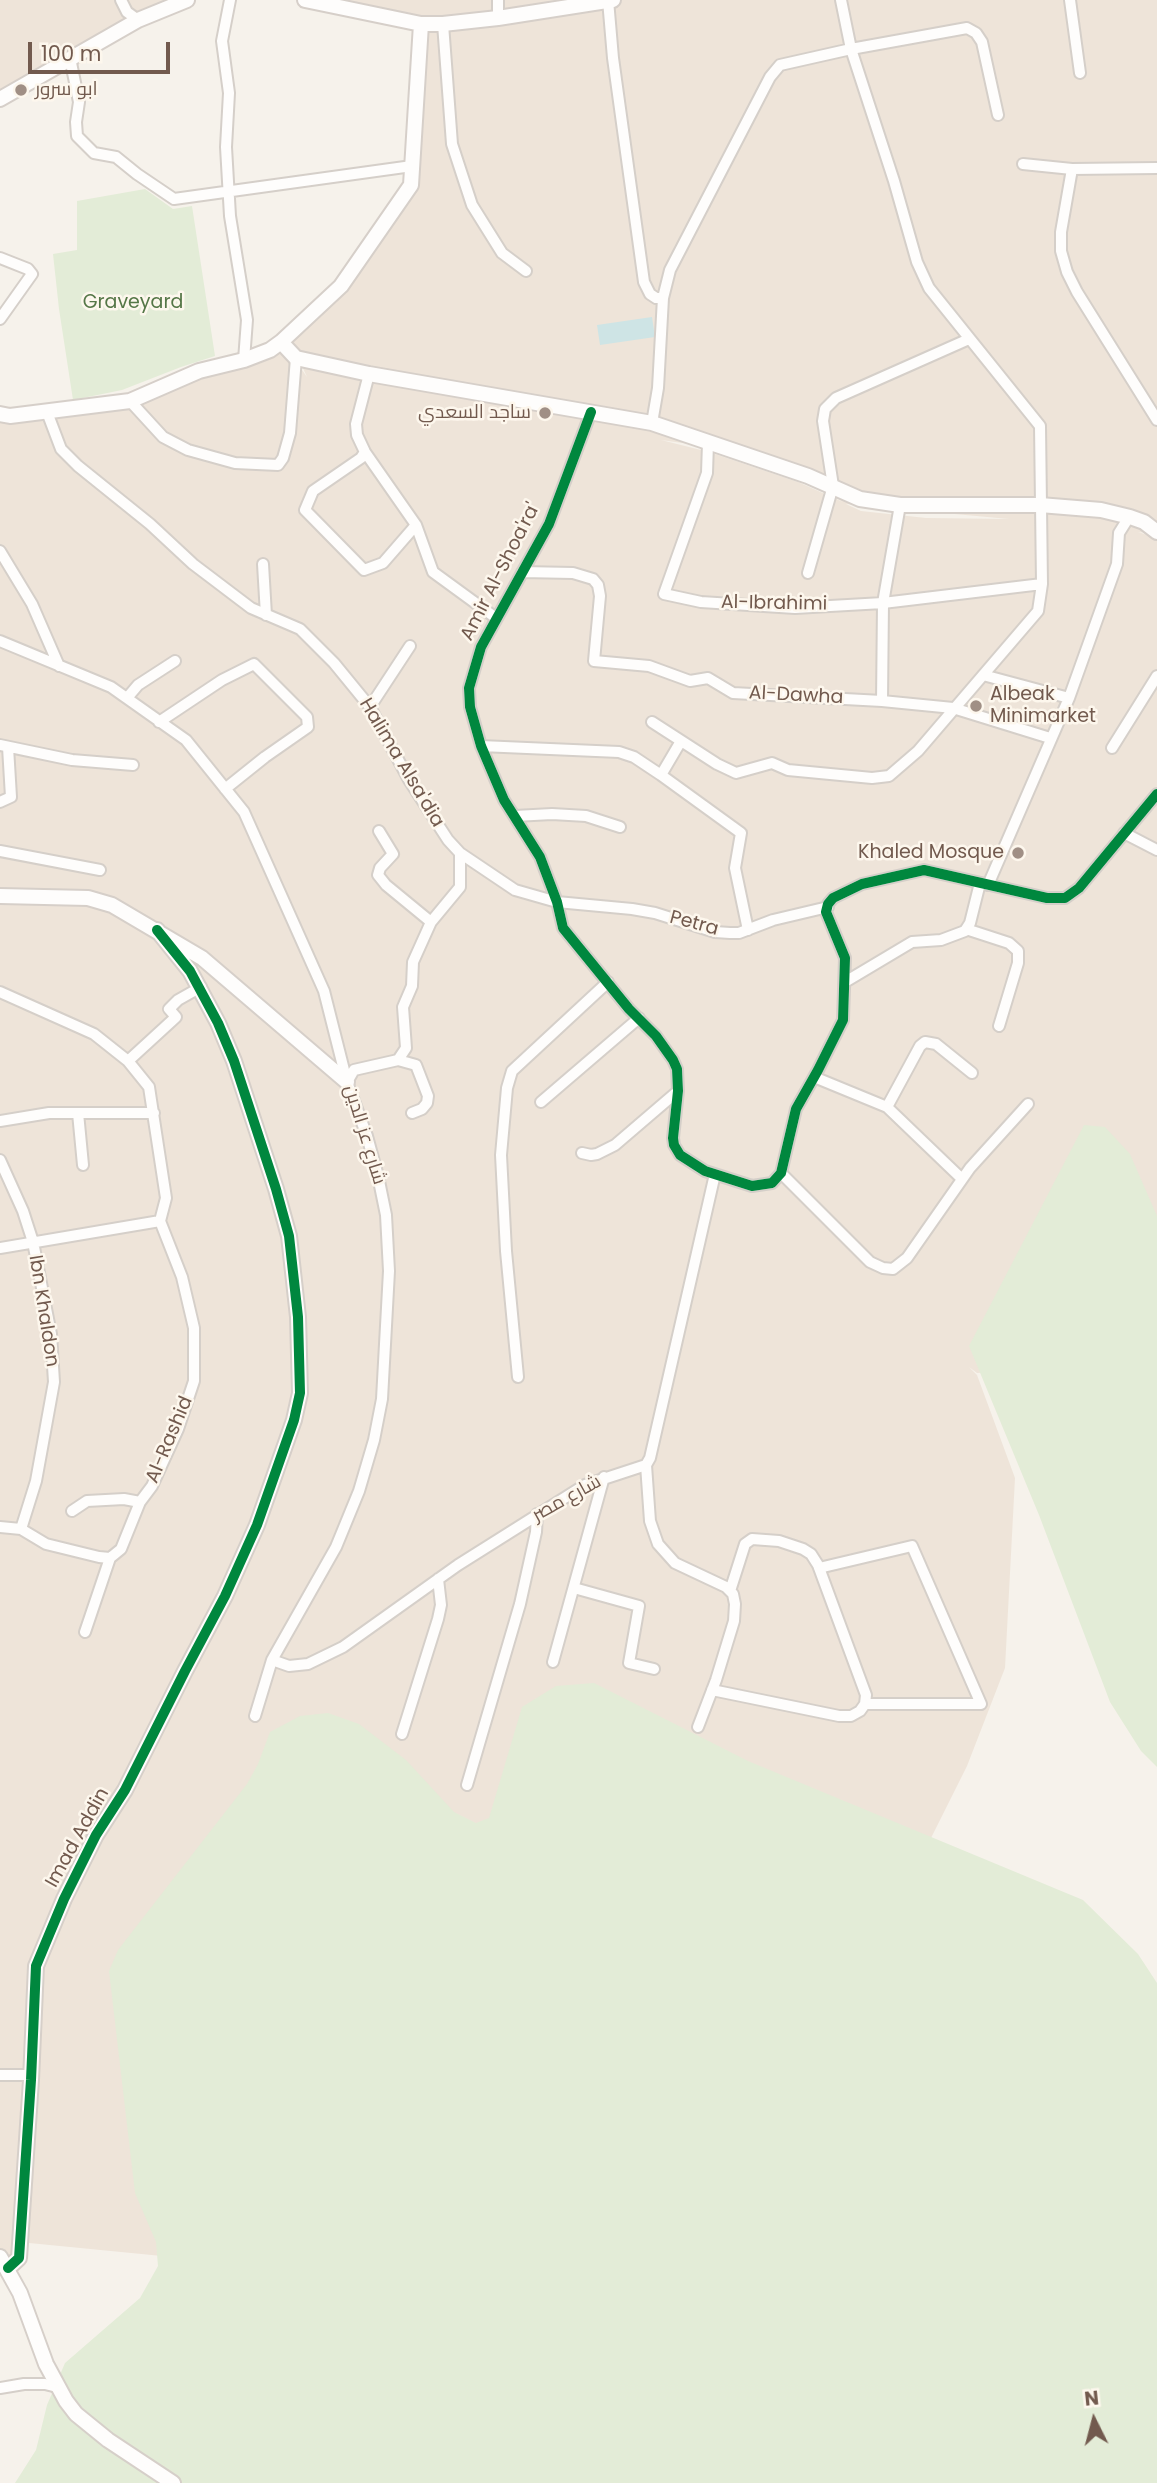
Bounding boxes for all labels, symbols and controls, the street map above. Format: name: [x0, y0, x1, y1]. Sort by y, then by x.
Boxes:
scale bar: [32, 28, 173, 72]
text: 100 m: [41, 39, 101, 68]
place label: ابو سرور: [35, 79, 98, 101]
marker: ابو سرور: [13, 82, 29, 98]
park label: Graveyard: [83, 292, 183, 314]
place label: ساجد السعدي: [418, 402, 531, 424]
marker: ساجد السعدي: [537, 405, 553, 421]
street label: Amir Al-Shoa'ra': [456, 499, 546, 645]
street label: Al-Ibrahimi: [721, 592, 827, 616]
street label: Al-Dawha: [748, 682, 844, 710]
place label: Albeak Minimarket: [990, 684, 1096, 728]
street label: Halima Alsa'dia: [354, 694, 448, 832]
marker: Albeak Minimarket: [968, 698, 984, 714]
place label: Khaled Mosque: [858, 842, 1004, 864]
marker: Khaled Mosque: [1010, 845, 1026, 861]
street label: Petra: [667, 907, 721, 941]
street label: شارع عز الدين: [338, 1083, 390, 1187]
street label: Ibn Khaldon: [23, 1253, 63, 1369]
street label: Al-Rashid: [142, 1393, 198, 1487]
street label: شارع مصر: [529, 1471, 605, 1527]
street label: Imad Addin: [41, 1784, 115, 1892]
text: N: [1083, 2384, 1100, 2413]
north arrow: [1059, 2385, 1129, 2455]

